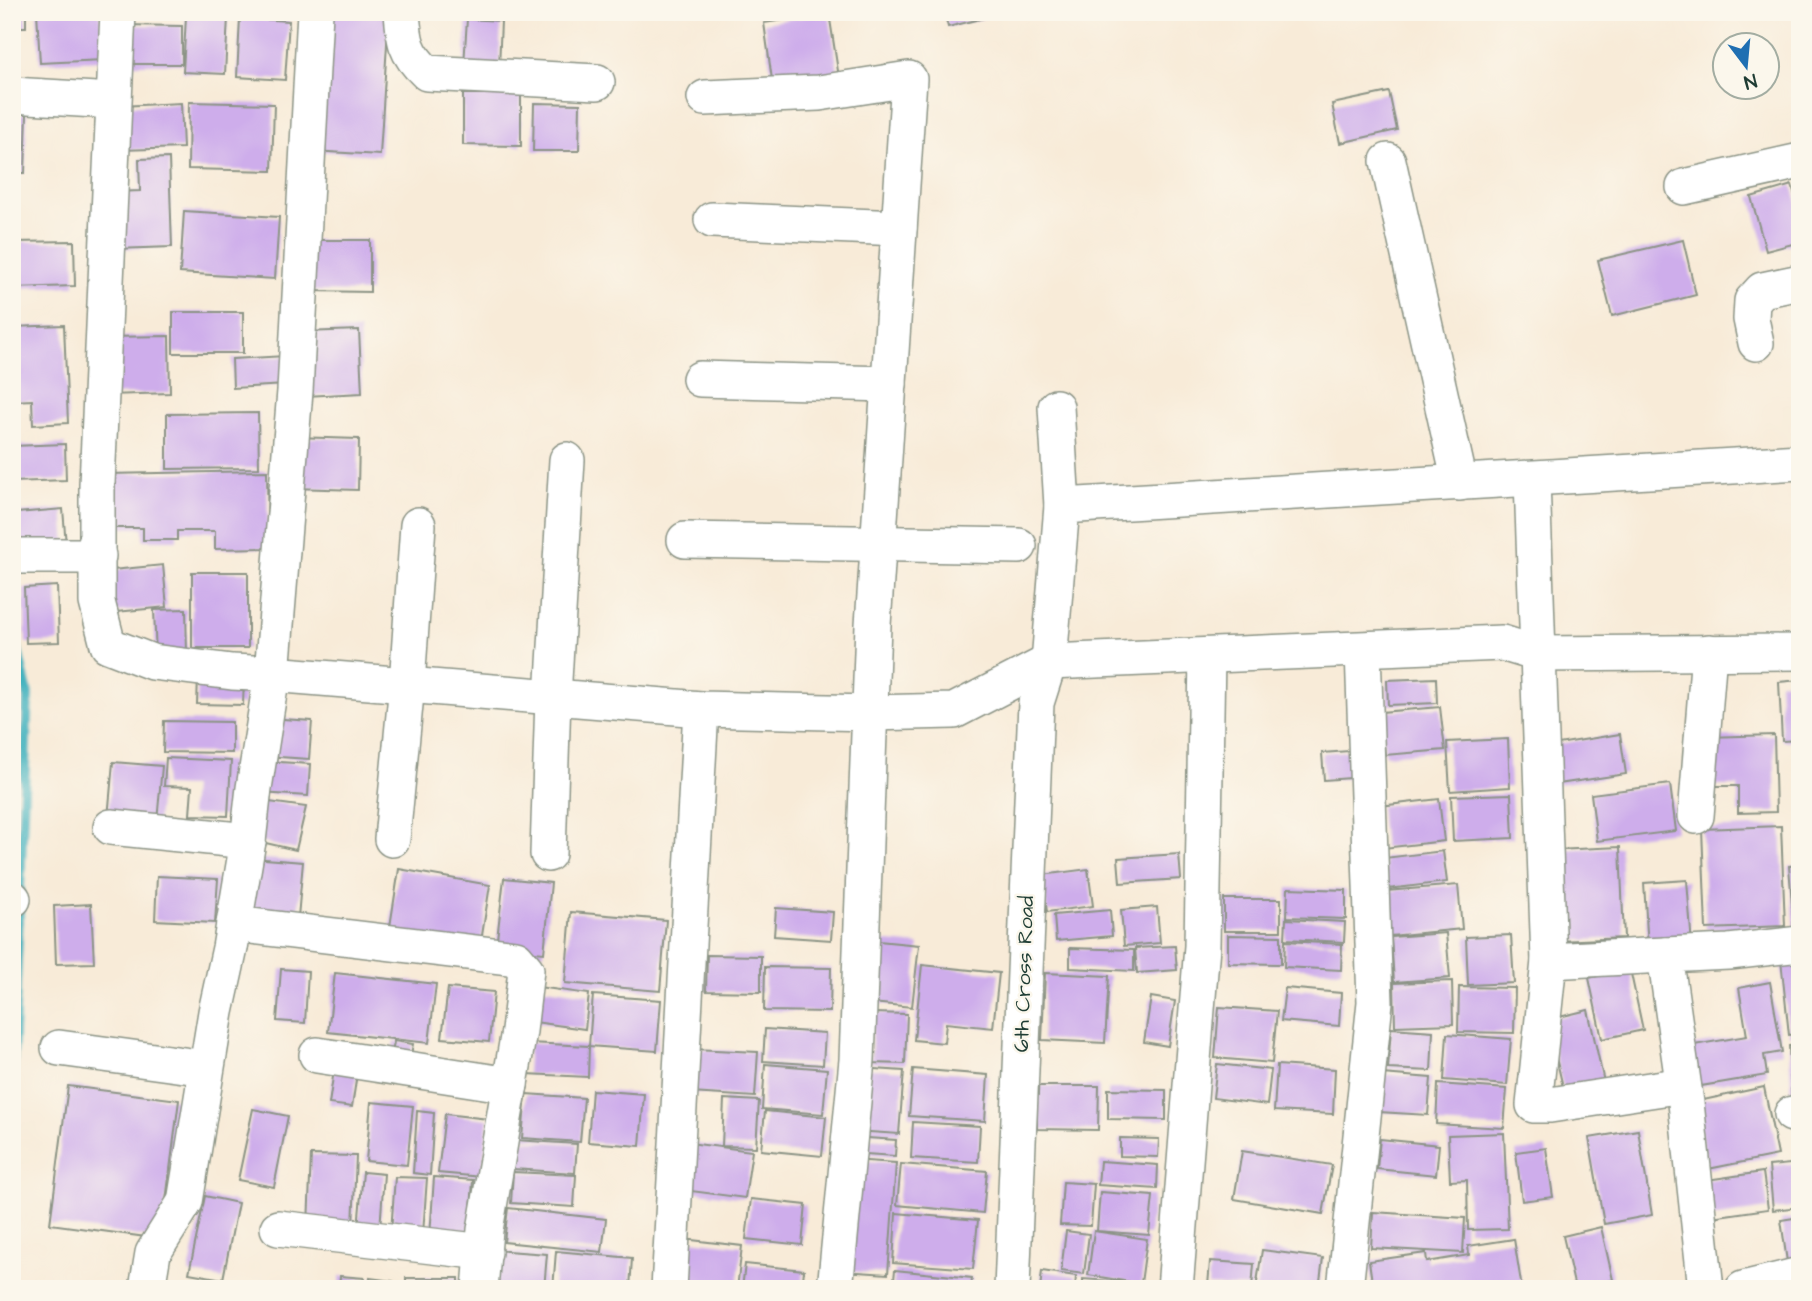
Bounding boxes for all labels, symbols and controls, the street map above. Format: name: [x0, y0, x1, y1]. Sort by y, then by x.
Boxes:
north arrow: [1710, 32, 1780, 102]
text: N: [1741, 66, 1760, 96]
street label: 6th Cross Road: [1007, 895, 1041, 1053]

